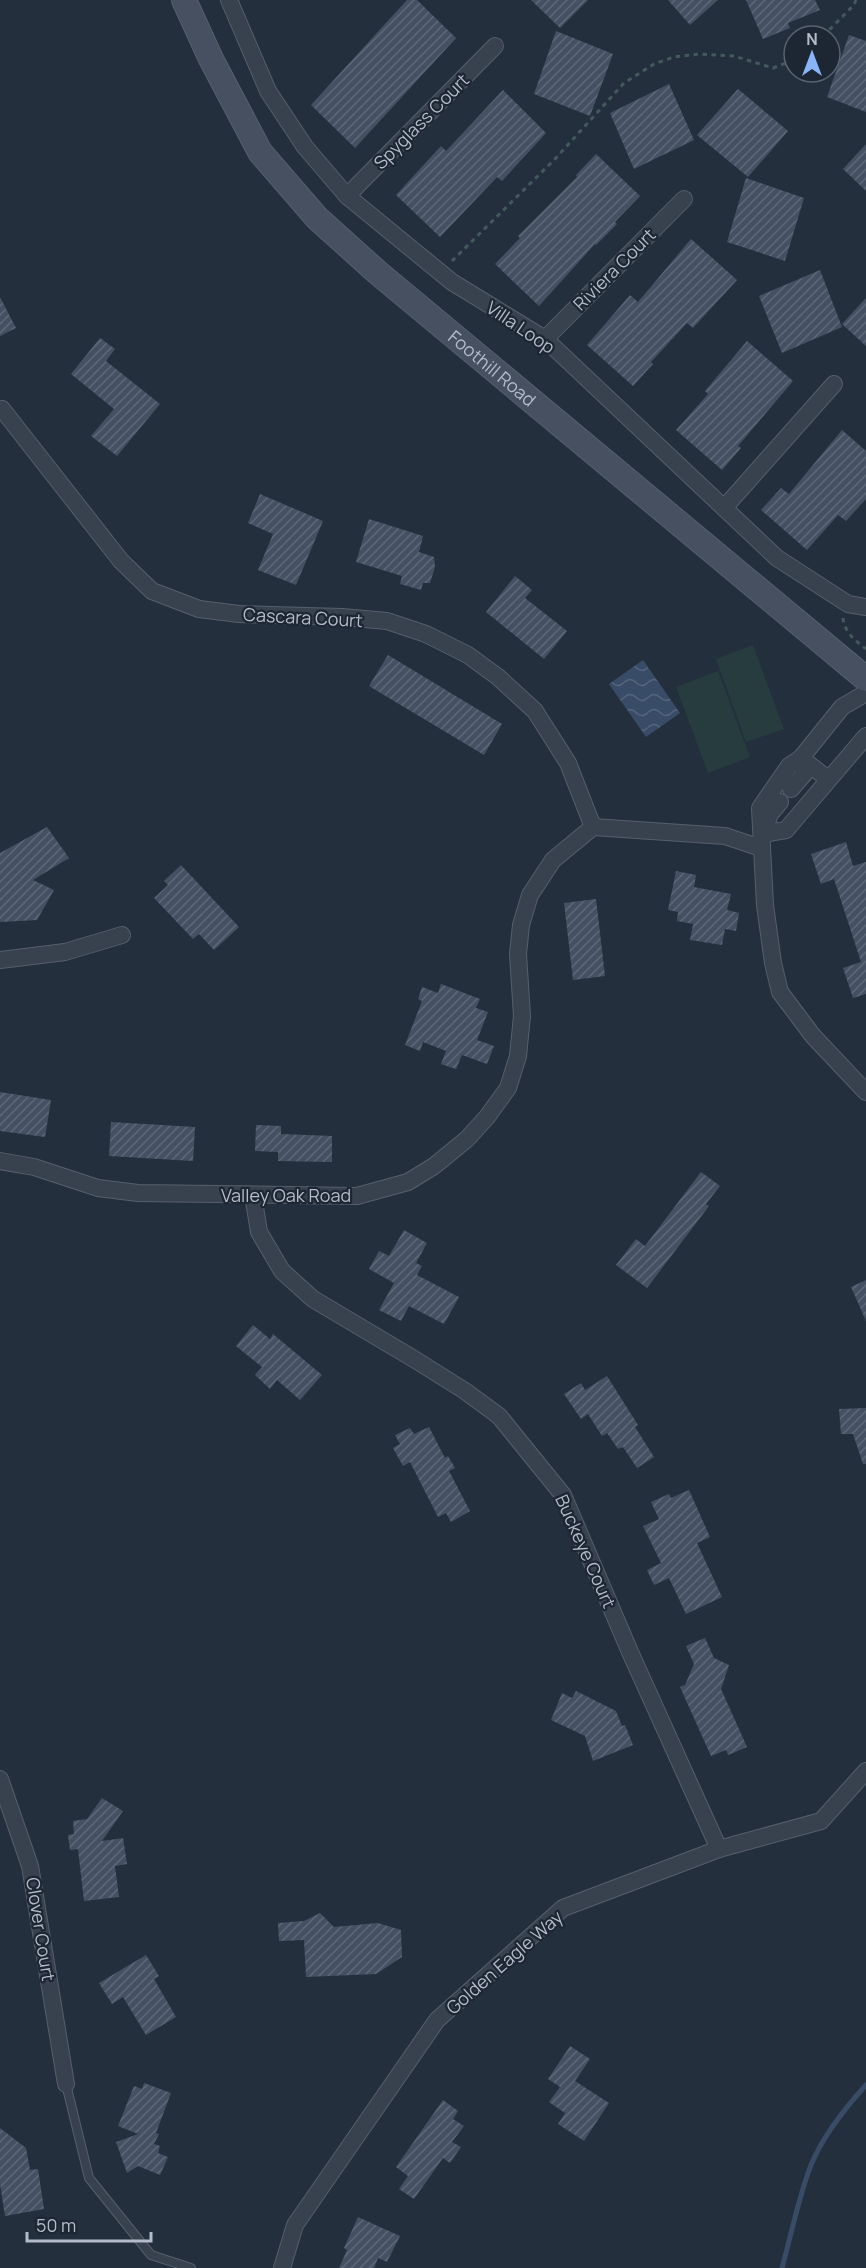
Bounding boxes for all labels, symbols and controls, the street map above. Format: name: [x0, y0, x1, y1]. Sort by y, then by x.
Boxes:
north arrow: [782, 24, 842, 84]
text: N: [806, 28, 818, 50]
street label: Spyglass Court: [368, 68, 474, 174]
street label: Riviera Court: [568, 223, 660, 315]
street label: Villa Loop: [482, 295, 560, 359]
street label: Foothill Road: [444, 325, 541, 411]
street label: Cascara Court: [243, 602, 363, 632]
street label: Valley Oak Road: [221, 1183, 351, 1207]
street label: Buckeye Court: [550, 1490, 622, 1612]
street label: Clover Court: [21, 1875, 61, 1983]
street label: Golden Eagle Way: [441, 1904, 568, 2019]
scale bar: [27, 2205, 152, 2243]
text: 50 m: [36, 2213, 76, 2237]

